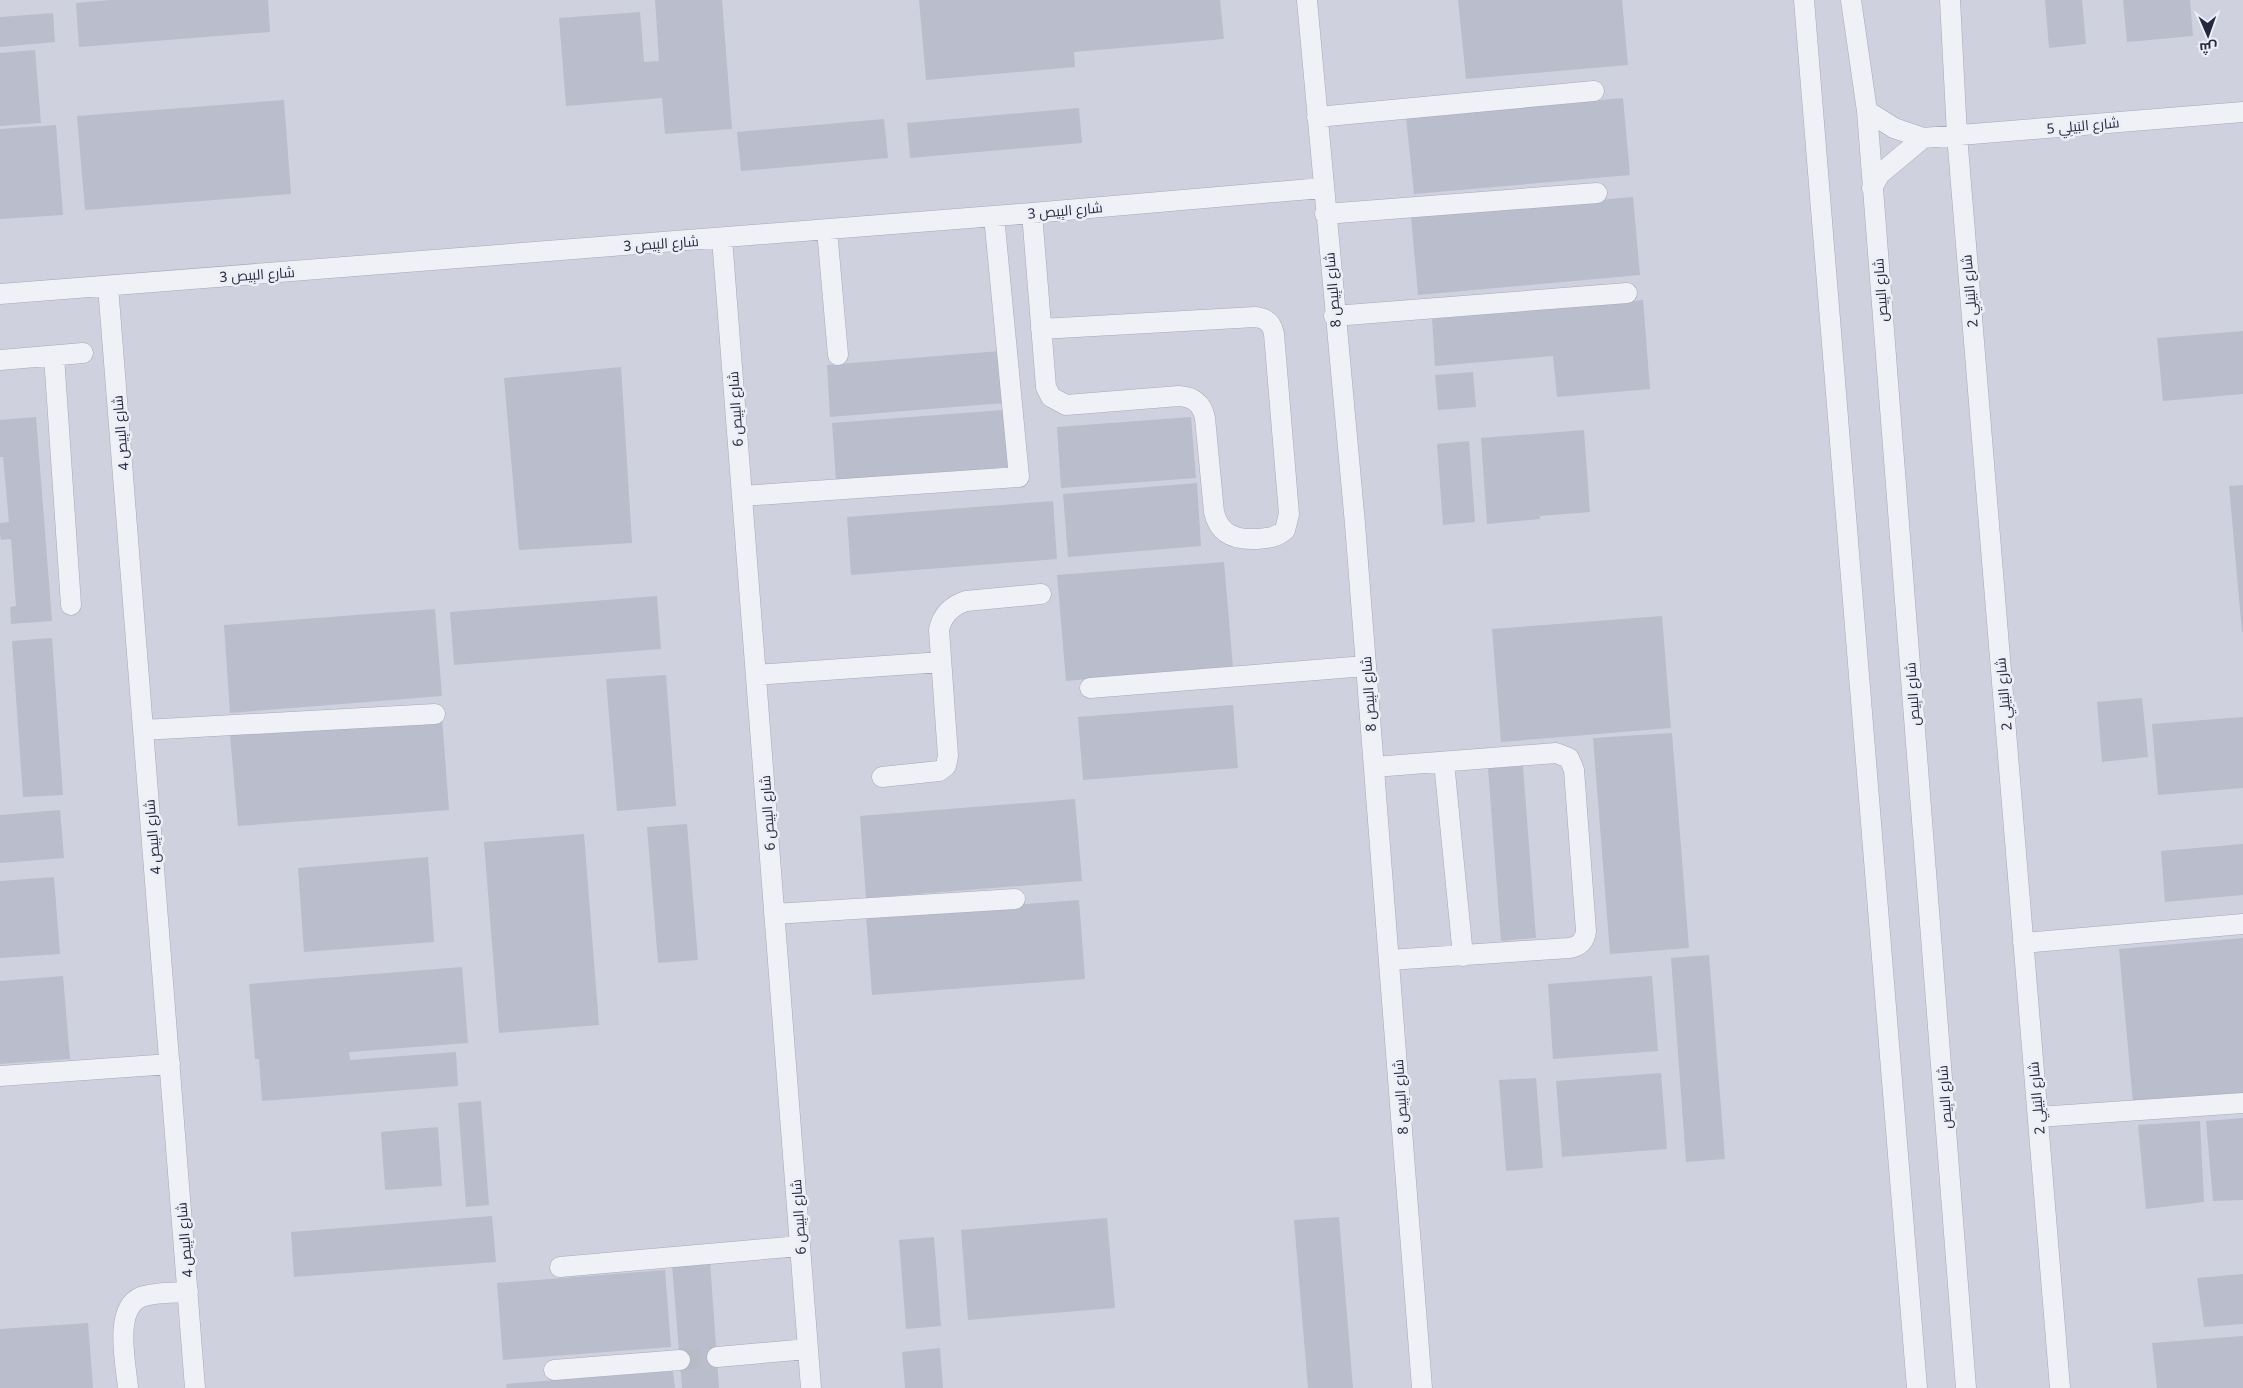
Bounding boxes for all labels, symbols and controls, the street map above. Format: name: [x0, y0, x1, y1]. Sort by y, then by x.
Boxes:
north arrow: [2183, 10, 2233, 60]
text: ش: [2199, 39, 2218, 58]
street label: شارع البَيلِي 5: [2046, 112, 2120, 141]
street label: شارع البِيص 3: [1027, 197, 1103, 223]
street label: شارع البِيص 3: [623, 231, 699, 255]
street label: شارع البِيص 8: [1319, 252, 1345, 328]
street label: شارع البَيلِي 2: [1956, 254, 1985, 328]
street label: شارع البِيص: [1868, 258, 1892, 322]
street label: شارع البِيص 3: [219, 262, 295, 286]
street label: شارع البِيص 6: [723, 371, 747, 447]
street label: شارع البِيص 4: [107, 395, 133, 471]
street label: شارع البِيص 8: [1356, 656, 1380, 732]
street label: شارع البَيلِي 2: [1990, 657, 2019, 731]
street label: شارع البِيص: [1900, 662, 1924, 726]
street label: شارع البِيص 6: [755, 775, 779, 851]
street label: شارع البِيص 4: [139, 799, 165, 875]
street label: شارع البِيص 8: [1388, 1059, 1412, 1135]
street label: شارع البَيلِي 2: [2023, 1061, 2052, 1135]
street label: شارع البِيص: [1932, 1065, 1956, 1129]
street label: شارع البِيص 6: [786, 1179, 810, 1255]
street label: شارع البِيص 4: [171, 1202, 197, 1278]

